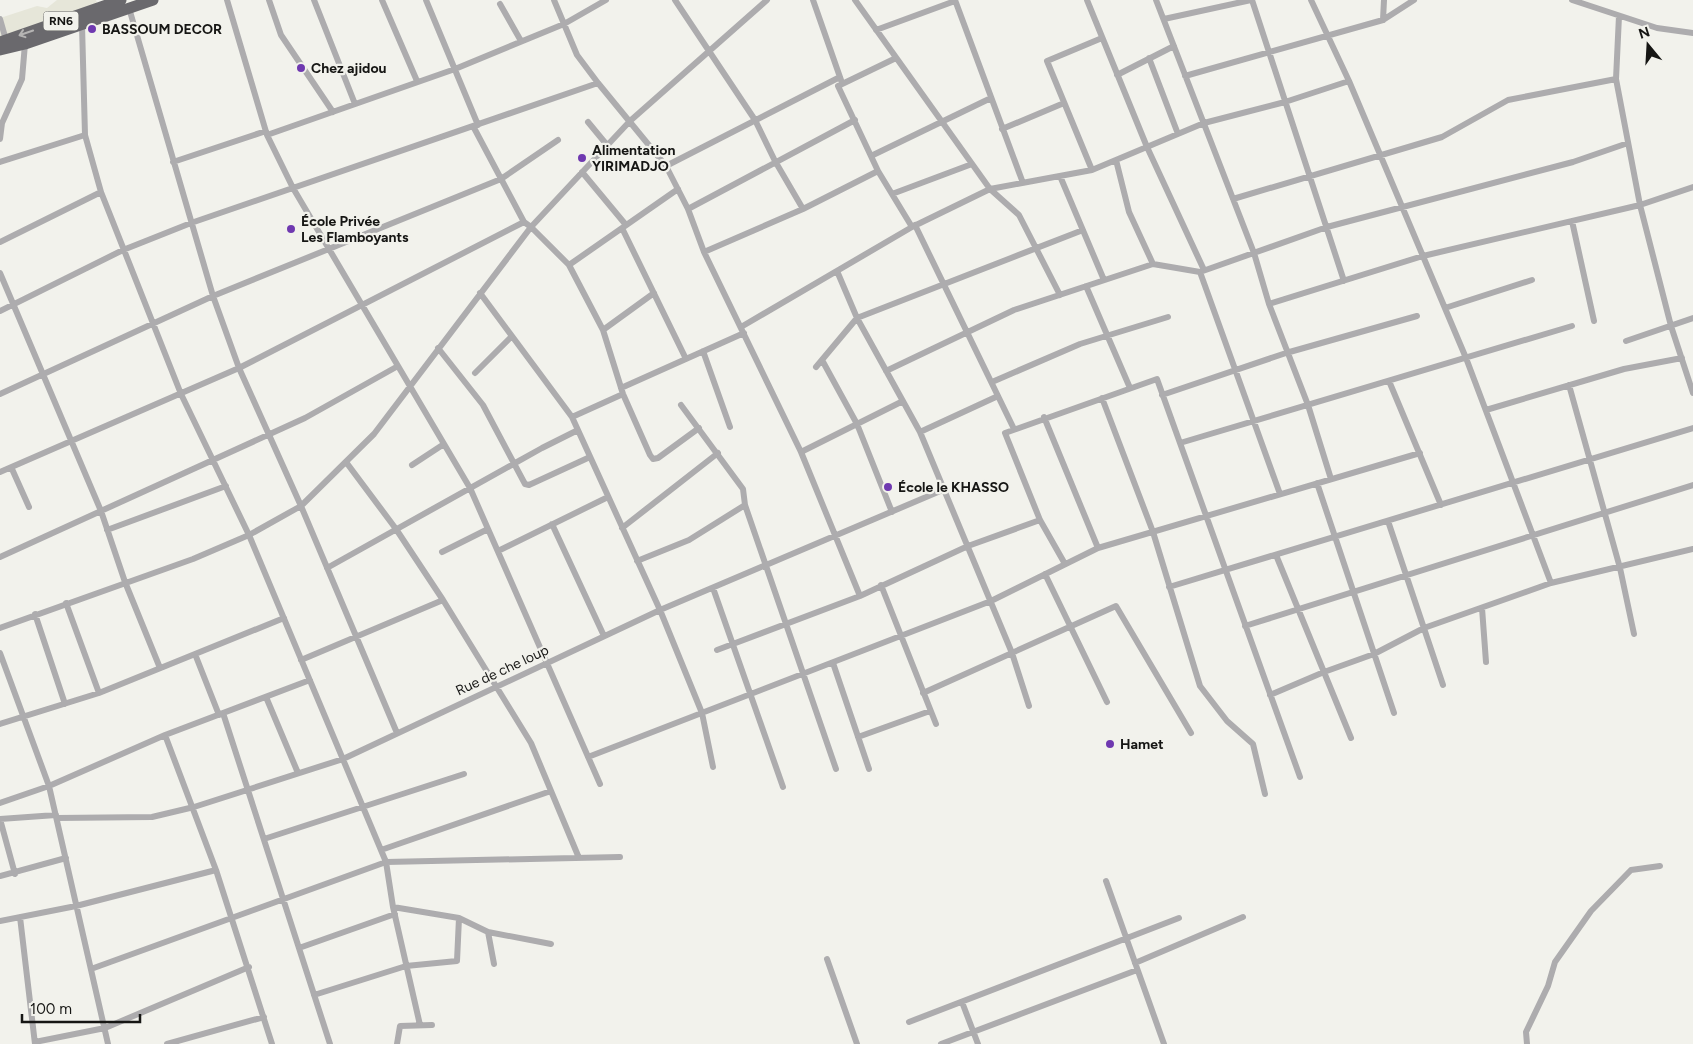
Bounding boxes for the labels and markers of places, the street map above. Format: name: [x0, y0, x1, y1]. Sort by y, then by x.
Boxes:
place label: BASSOUM DECOR: [102, 21, 222, 38]
marker: BASSOUM DECOR: [86, 23, 98, 35]
place label: Chez ajidou: [311, 60, 387, 77]
marker: Chez ajidou: [295, 62, 307, 74]
place label: Alimentation YIRIMADJO: [592, 142, 675, 175]
marker: Alimentation YIRIMADJO: [576, 152, 588, 164]
place label: École Privée Les Flamboyants: [301, 213, 409, 246]
marker: École Privée Les Flamboyants: [285, 223, 297, 235]
place label: École le KHASSO: [898, 479, 1009, 496]
marker: École le KHASSO: [882, 481, 894, 493]
place label: Hamet: [1120, 736, 1164, 753]
marker: Hamet: [1104, 738, 1116, 750]

